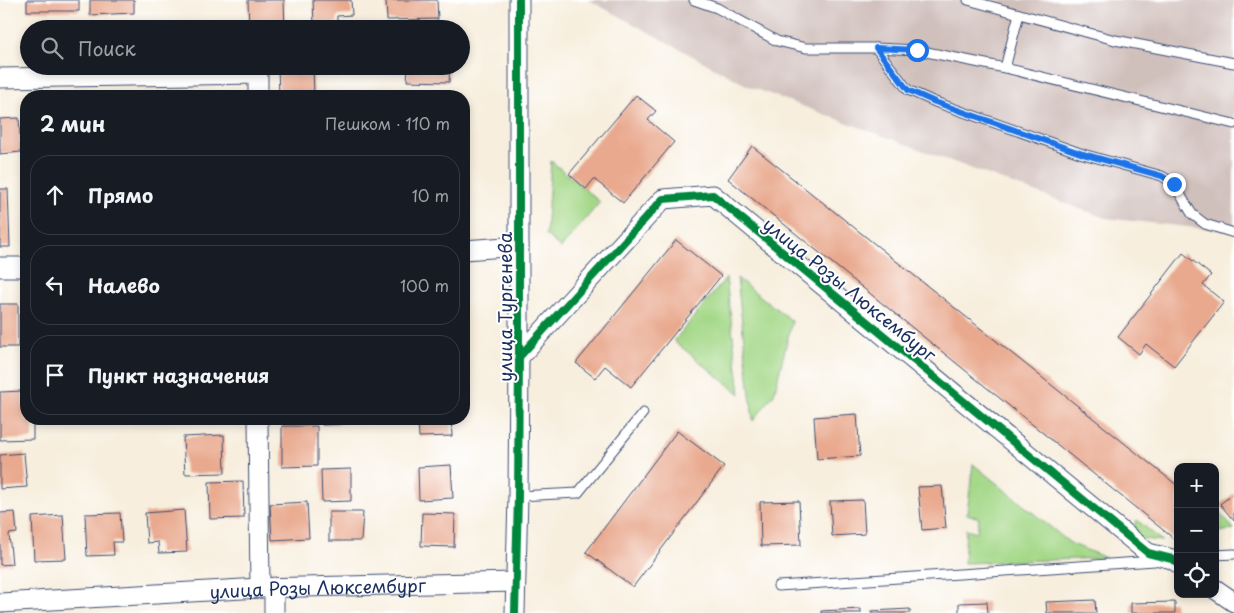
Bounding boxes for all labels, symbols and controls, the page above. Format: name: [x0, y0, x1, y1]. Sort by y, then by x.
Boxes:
search box: [20, 20, 470, 75]
icon: search: [38, 34, 66, 62]
text: Поиск: [78, 34, 136, 62]
route start: [906, 39, 929, 62]
text: 2 мин: [40, 107, 105, 139]
text: Пешком · 110 m: [325, 111, 450, 135]
route end: [1163, 173, 1186, 196]
icon: ahead: [41, 181, 69, 209]
text: Прямо: [88, 181, 153, 209]
text: 10 m: [412, 183, 449, 207]
street label: улица Розы Люксембург: [757, 210, 943, 368]
street label: улица Тургенева: [491, 231, 518, 382]
icon: left: [41, 271, 69, 299]
text: Налево: [88, 271, 160, 299]
text: 100 m: [400, 273, 449, 297]
icon: arrive: [41, 361, 69, 389]
text: Пункт назначения: [88, 361, 269, 389]
map controls: [1174, 463, 1219, 598]
button: +: [1174, 463, 1219, 508]
button: −: [1174, 508, 1219, 553]
button: locate: [1174, 553, 1219, 598]
street label: улица Розы Люксембург: [209, 571, 427, 604]

